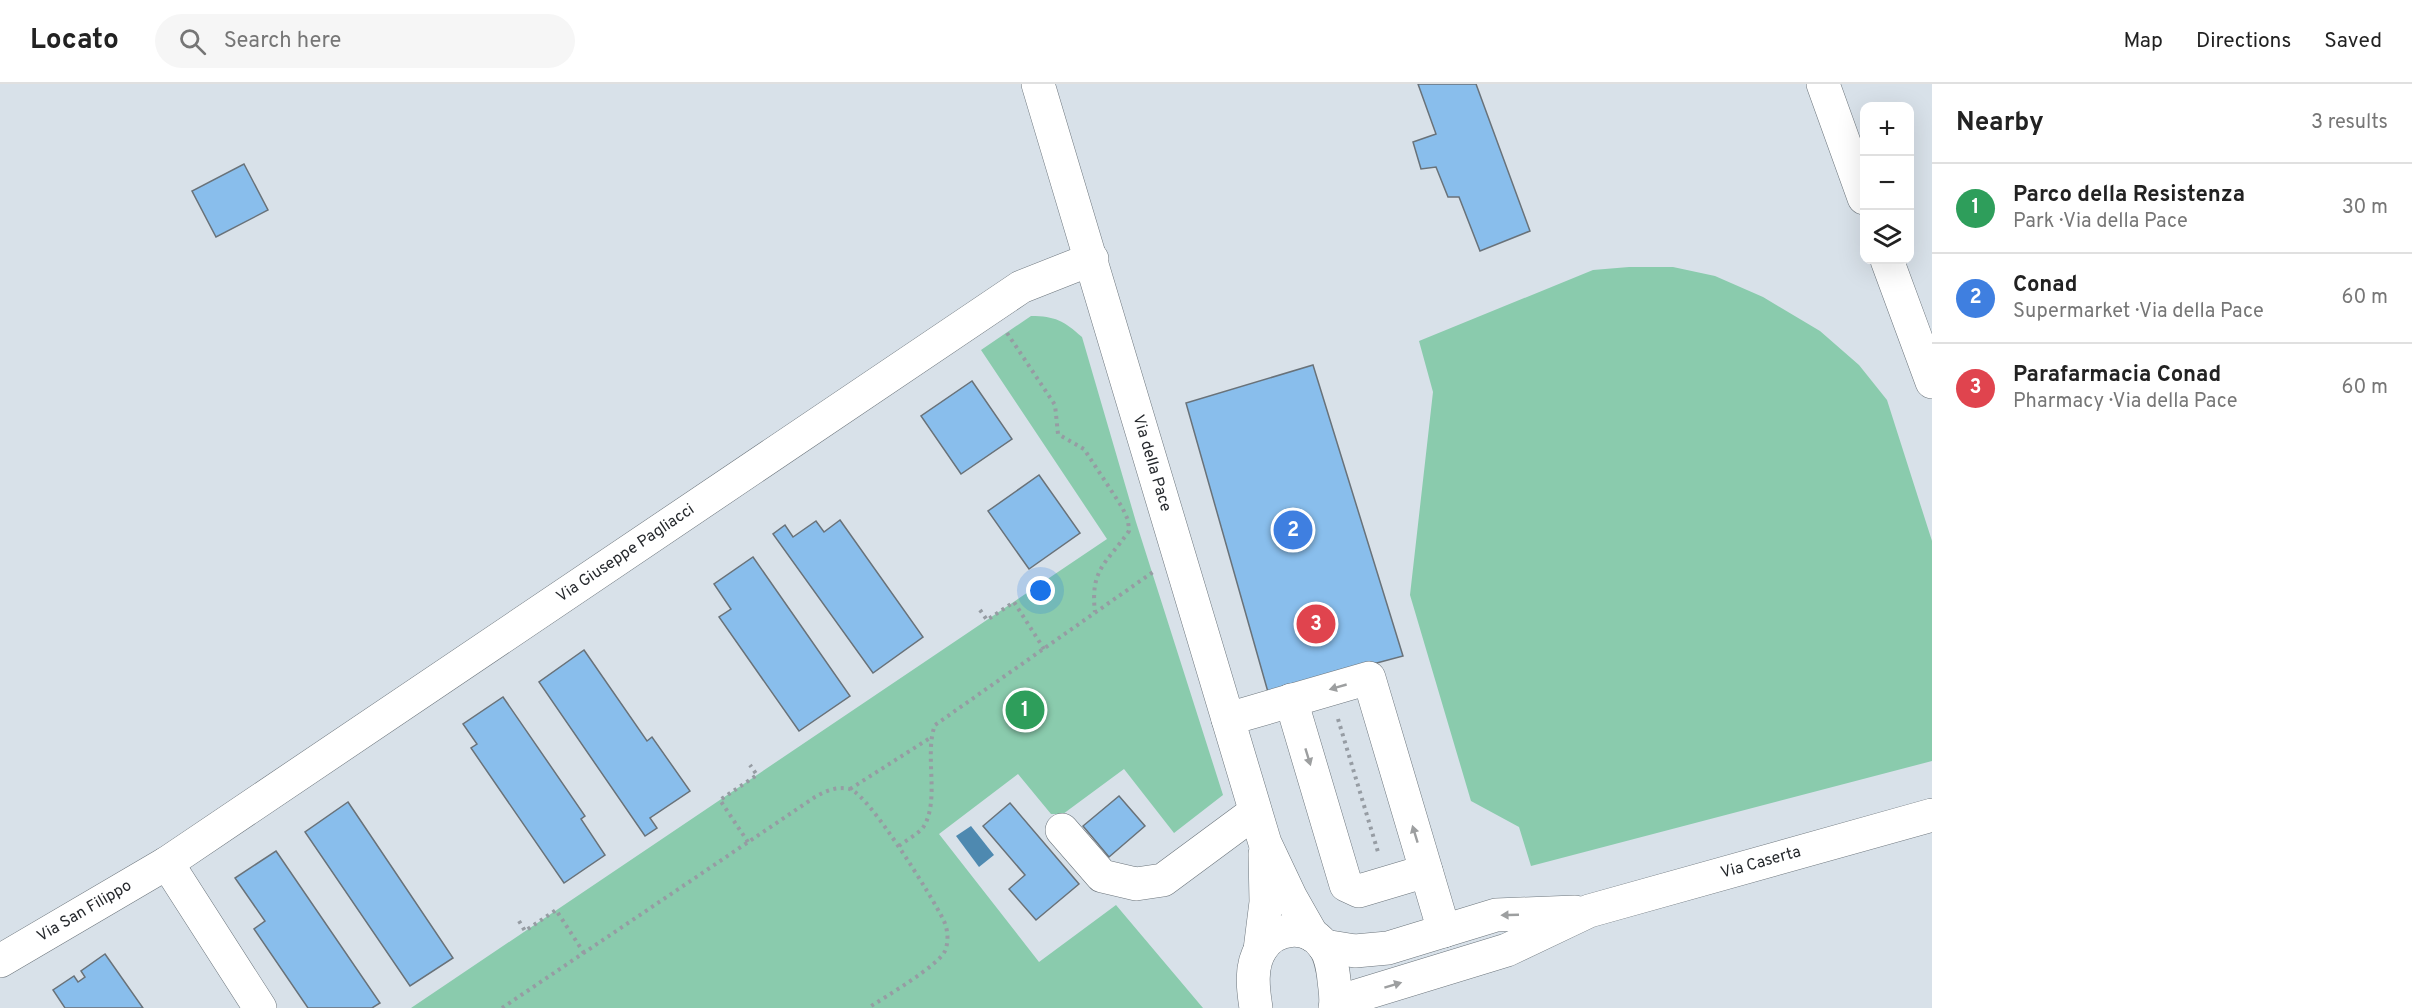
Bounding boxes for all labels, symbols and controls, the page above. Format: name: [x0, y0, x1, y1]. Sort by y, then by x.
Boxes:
search box: [155, 14, 575, 68]
text: Locato: [30, 23, 119, 59]
icon: search: [176, 25, 209, 58]
text: Search here: [224, 28, 341, 55]
text: Map: [2123, 28, 2163, 55]
text: Directions: [2196, 28, 2291, 55]
text: Saved: [2324, 28, 2382, 55]
map controls: [1860, 102, 1914, 264]
button: +: [1860, 102, 1914, 156]
text: Nearby: [1956, 107, 2044, 140]
text: 3 results: [2311, 110, 2388, 136]
button: −: [1860, 156, 1914, 210]
text: Parco della Resistenza: [2013, 182, 2245, 209]
text: 1: [1972, 195, 1980, 221]
text: 30 m: [2342, 195, 2388, 221]
text: Park · Via della Pace: [2013, 209, 2188, 235]
button: layers: [1860, 210, 1914, 264]
text: Conad: [2013, 272, 2077, 299]
text: 2: [1969, 285, 1982, 311]
text: 60 m: [2342, 285, 2388, 311]
text: Supermarket · Via della Pace: [2013, 299, 2264, 325]
text: Parafarmacia Conad: [2013, 362, 2221, 389]
text: 3: [1970, 375, 1982, 401]
text: 60 m: [2342, 375, 2388, 401]
text: Pharmacy · Via della Pace: [2013, 389, 2238, 415]
street label: Via della Pace: [1128, 413, 1175, 514]
street label: Via Giuseppe Pagliacci: [553, 500, 699, 607]
pin: 2: [1274, 508, 1312, 552]
your location: [1026, 576, 1055, 605]
pin: 3: [1296, 602, 1336, 646]
one-way arrow: [1329, 683, 1347, 692]
pin: 1: [1006, 688, 1044, 732]
one-way arrow: [1304, 748, 1313, 766]
one-way arrow: [1410, 825, 1419, 843]
street label: Via Caserta: [1718, 842, 1803, 884]
street label: Via San Filippo: [34, 876, 135, 947]
one-way arrow: [1500, 910, 1519, 919]
one-way arrow: [1384, 980, 1402, 989]

